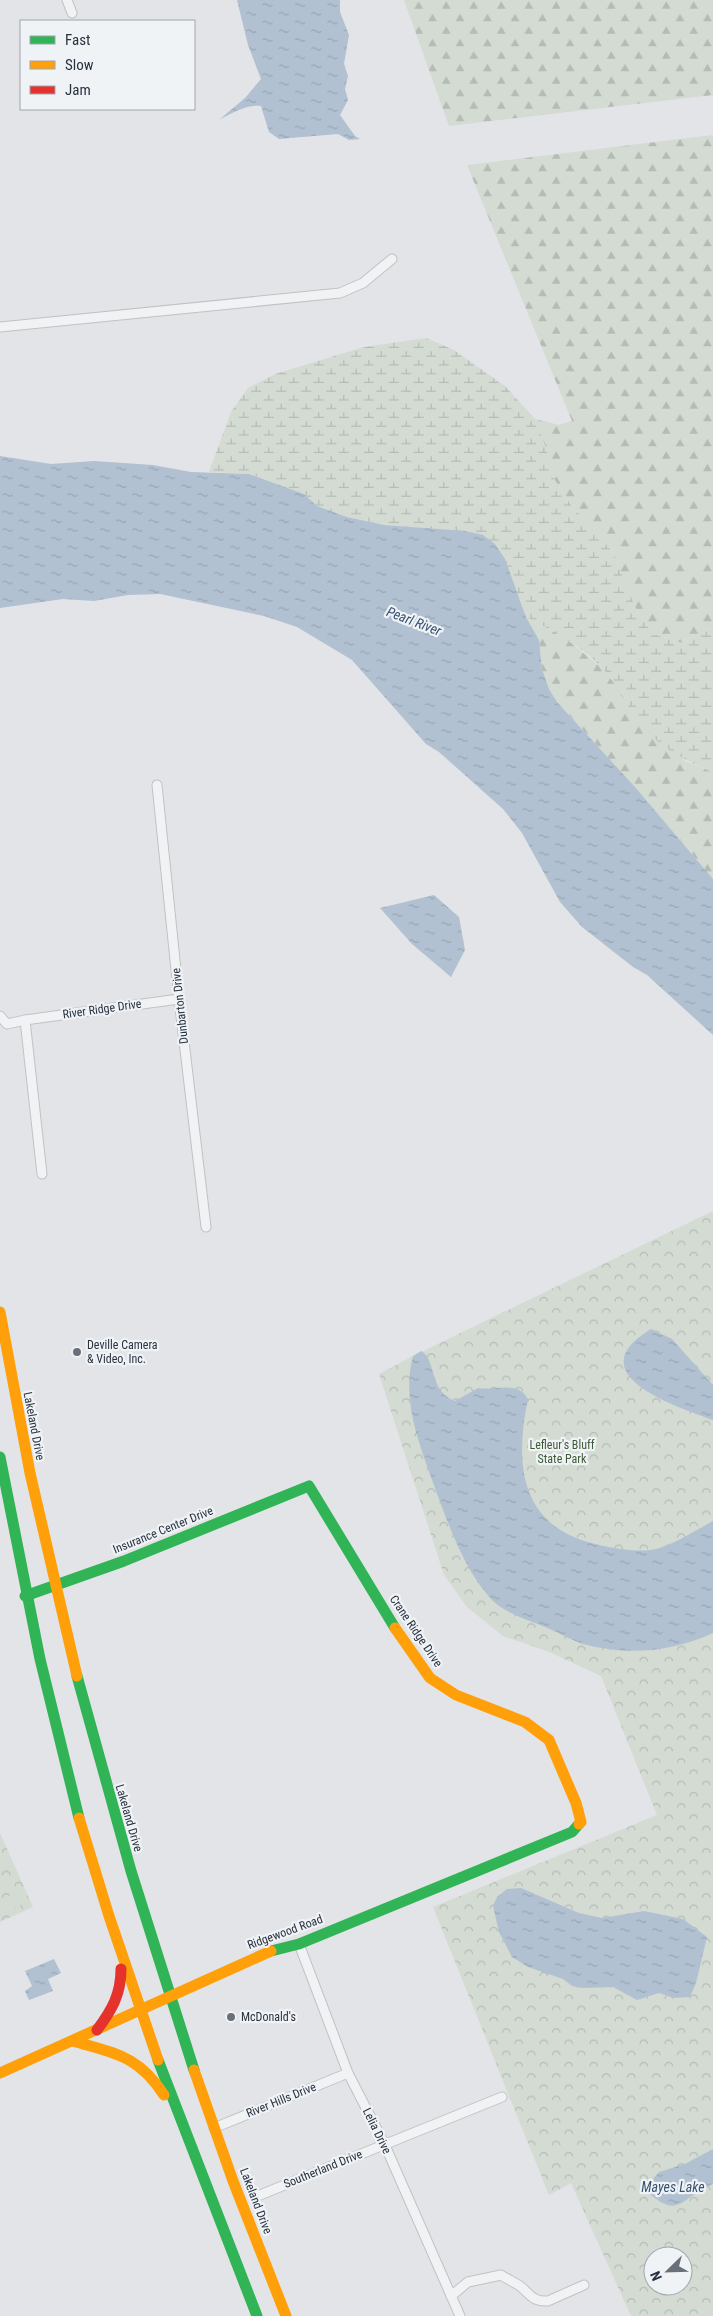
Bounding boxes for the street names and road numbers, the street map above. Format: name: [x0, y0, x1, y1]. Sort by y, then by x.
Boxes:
street label: Dunbarton Drive: [169, 967, 191, 1045]
street label: River Ridge Drive: [62, 996, 143, 1021]
street label: Lakeland Drive: [21, 1391, 48, 1462]
street label: Insurance Center Drive: [111, 1503, 215, 1556]
street label: Crane Ridge Drive: [387, 1592, 445, 1670]
street label: Lakeland Drive: [113, 1783, 145, 1854]
street label: Ridgewood Road: [245, 1912, 325, 1952]
street label: River Hills Drive: [244, 2079, 318, 2120]
street label: Lelia Drive: [360, 2106, 394, 2157]
street label: Southerland Drive: [282, 2147, 365, 2191]
street label: Lakeland Drive: [237, 2166, 275, 2236]

